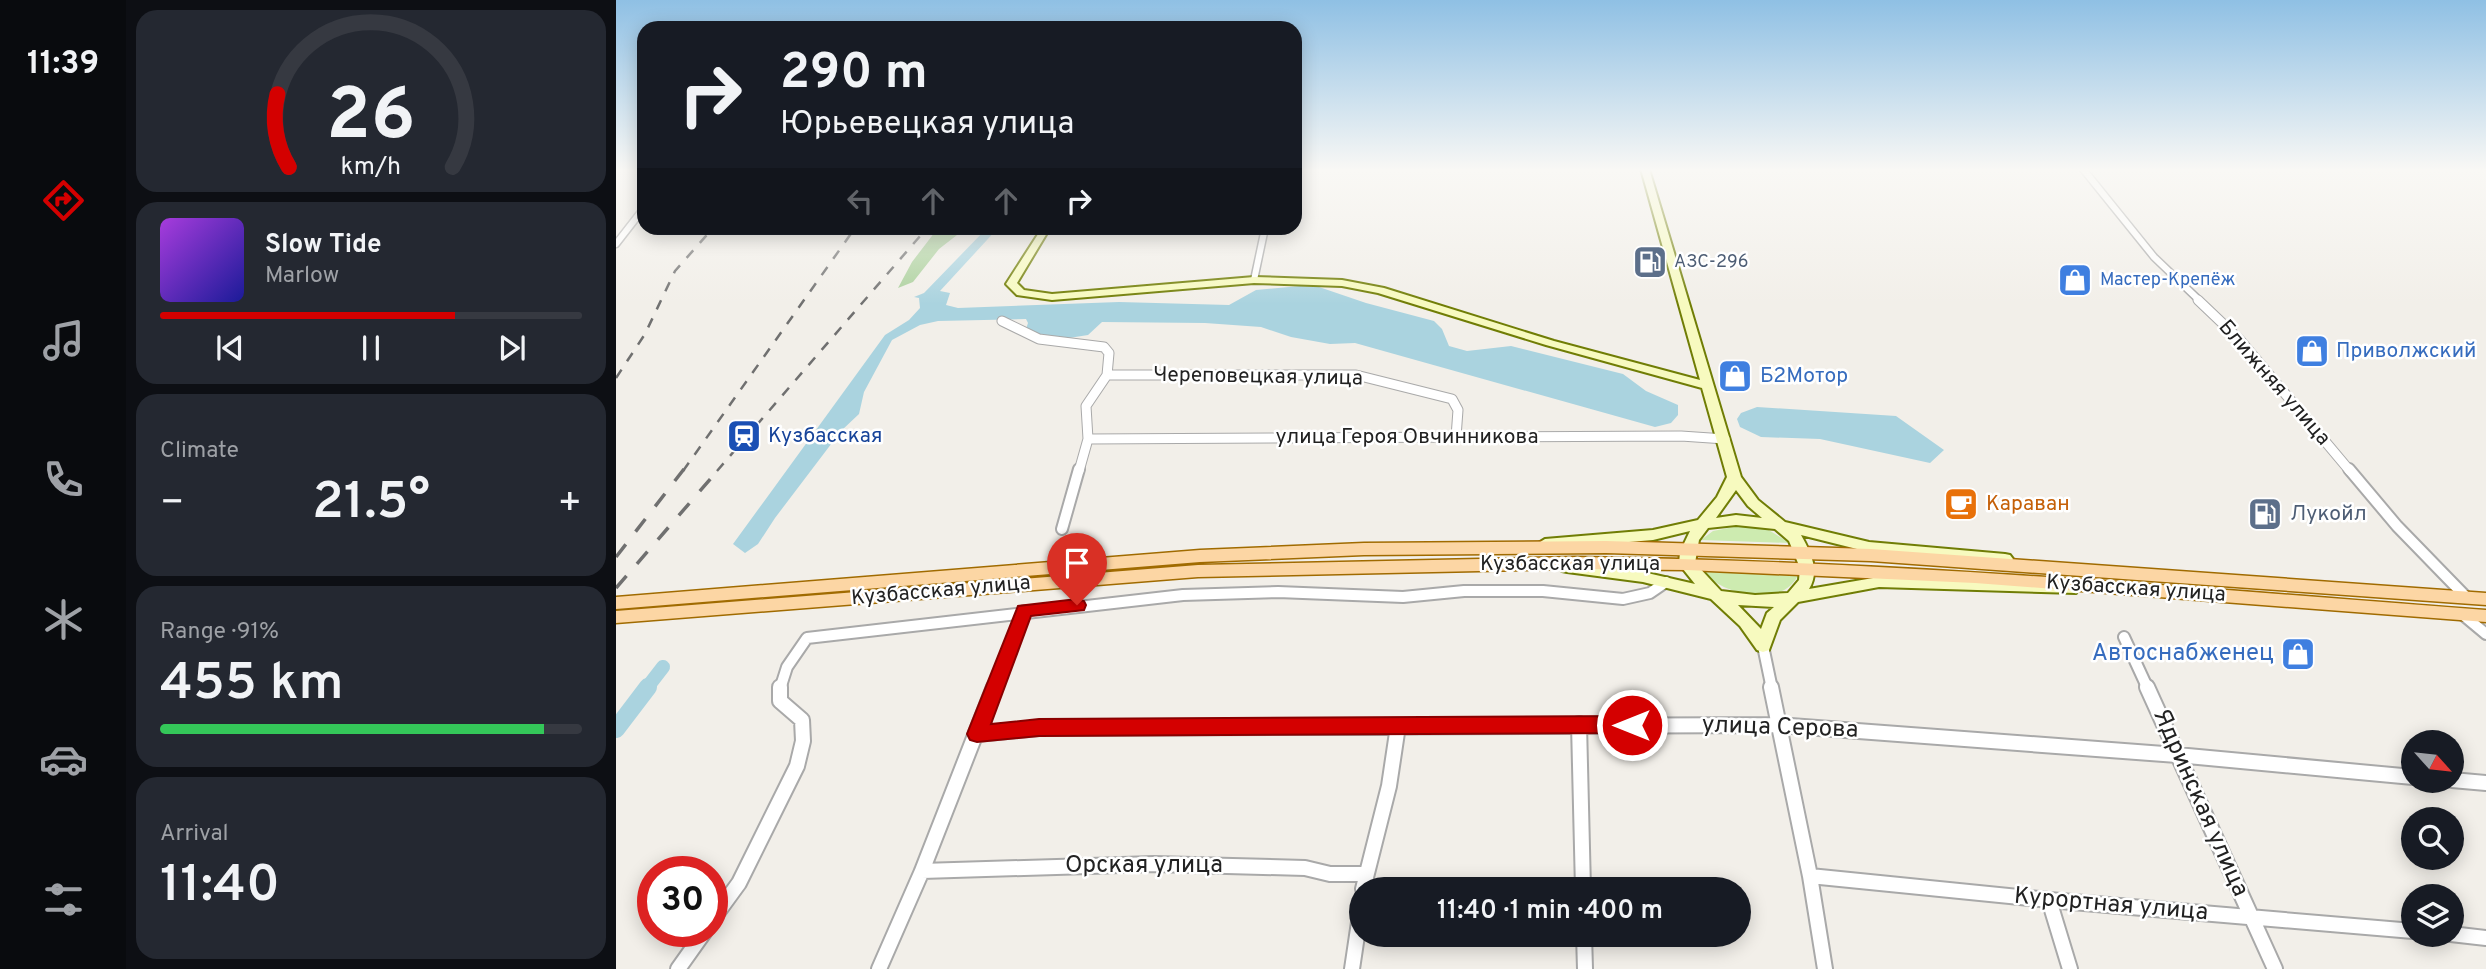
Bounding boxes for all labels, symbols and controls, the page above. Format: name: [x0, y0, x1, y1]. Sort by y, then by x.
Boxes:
text: 290 m: [780, 44, 928, 106]
text: 11:39: [27, 45, 99, 85]
icon: right: [665, 49, 756, 140]
text: 26: [326, 73, 416, 165]
text: Юрьевецкая улица: [780, 105, 1074, 145]
text: km/h: [341, 152, 401, 184]
icon: directions: [39, 176, 88, 225]
icon: left: [841, 182, 879, 220]
icon: ahead: [914, 182, 952, 220]
icon: ahead: [987, 182, 1025, 220]
icon: right: [1060, 182, 1098, 220]
text: Slow Tide: [265, 229, 382, 262]
fuel station icon: АЗС-296: [1631, 243, 1669, 281]
place label: АЗС-296: [1674, 251, 1748, 274]
shop icon: Мастер-Крепёж: [2056, 261, 2094, 299]
text: Marlow: [265, 262, 339, 291]
place label: Мастер-Крепёж: [2100, 269, 2235, 292]
street label: Ближняя улица: [2212, 314, 2336, 452]
icon: music: [39, 316, 88, 365]
icon: previous: [211, 329, 249, 367]
icon: pause: [352, 329, 390, 367]
icon: next: [493, 329, 531, 367]
shop icon: Приволжский: [2293, 332, 2331, 370]
place label: Приволжский: [2336, 338, 2476, 365]
shop icon: Б2Мотор: [1716, 357, 1754, 395]
street label: Череповецкая улица: [1153, 362, 1363, 392]
place label: Б2Мотор: [1760, 363, 1848, 390]
station icon: Кузбасская: [725, 417, 763, 455]
place label: Кузбасская: [768, 423, 883, 450]
street label: улица Героя Овчинникова: [1276, 424, 1538, 451]
text: Climate: [160, 437, 239, 466]
icon: phone: [39, 455, 88, 504]
text: 21.5°: [312, 471, 430, 537]
text: −: [160, 480, 185, 529]
text: +: [557, 480, 582, 529]
cafe icon: Караван: [1942, 485, 1980, 523]
place label: Караван: [1986, 491, 2070, 518]
fuel station icon: Лукойл: [2246, 495, 2284, 533]
place label: Лукойл: [2290, 501, 2367, 528]
pin: [1047, 533, 1107, 605]
icon: arrive: [1058, 544, 1096, 582]
street label: Кузбасская улица: [1480, 551, 1660, 578]
street label: Кузбасская улица: [2045, 569, 2227, 609]
street label: Кузбасская улица: [850, 570, 1032, 612]
icon: climate: [39, 595, 88, 644]
text: Range · 91%: [160, 618, 279, 647]
shop icon: Автоснабженец: [2279, 635, 2317, 673]
place label: Автоснабженец: [2092, 639, 2274, 669]
text: 455 km: [160, 652, 343, 718]
position arrow: [1595, 688, 1669, 762]
street label: Ядринская улица: [2145, 705, 2255, 901]
street label: улица Серова: [1701, 710, 1859, 746]
north arrow: [2401, 730, 2464, 793]
map controls: [2401, 730, 2464, 947]
icon: car: [39, 735, 88, 784]
button: search: [2401, 807, 2464, 870]
text: Arrival: [160, 820, 229, 849]
street label: Орская улица: [1065, 851, 1223, 881]
text: 11:40: [160, 854, 280, 920]
speed limit sign: 30: [637, 856, 728, 947]
icon: filters: [39, 875, 88, 924]
street label: Курортная улица: [2013, 882, 2209, 928]
button: layers: [2401, 884, 2464, 947]
text: 11:40 · 1 min · 400 m: [1437, 895, 1663, 928]

